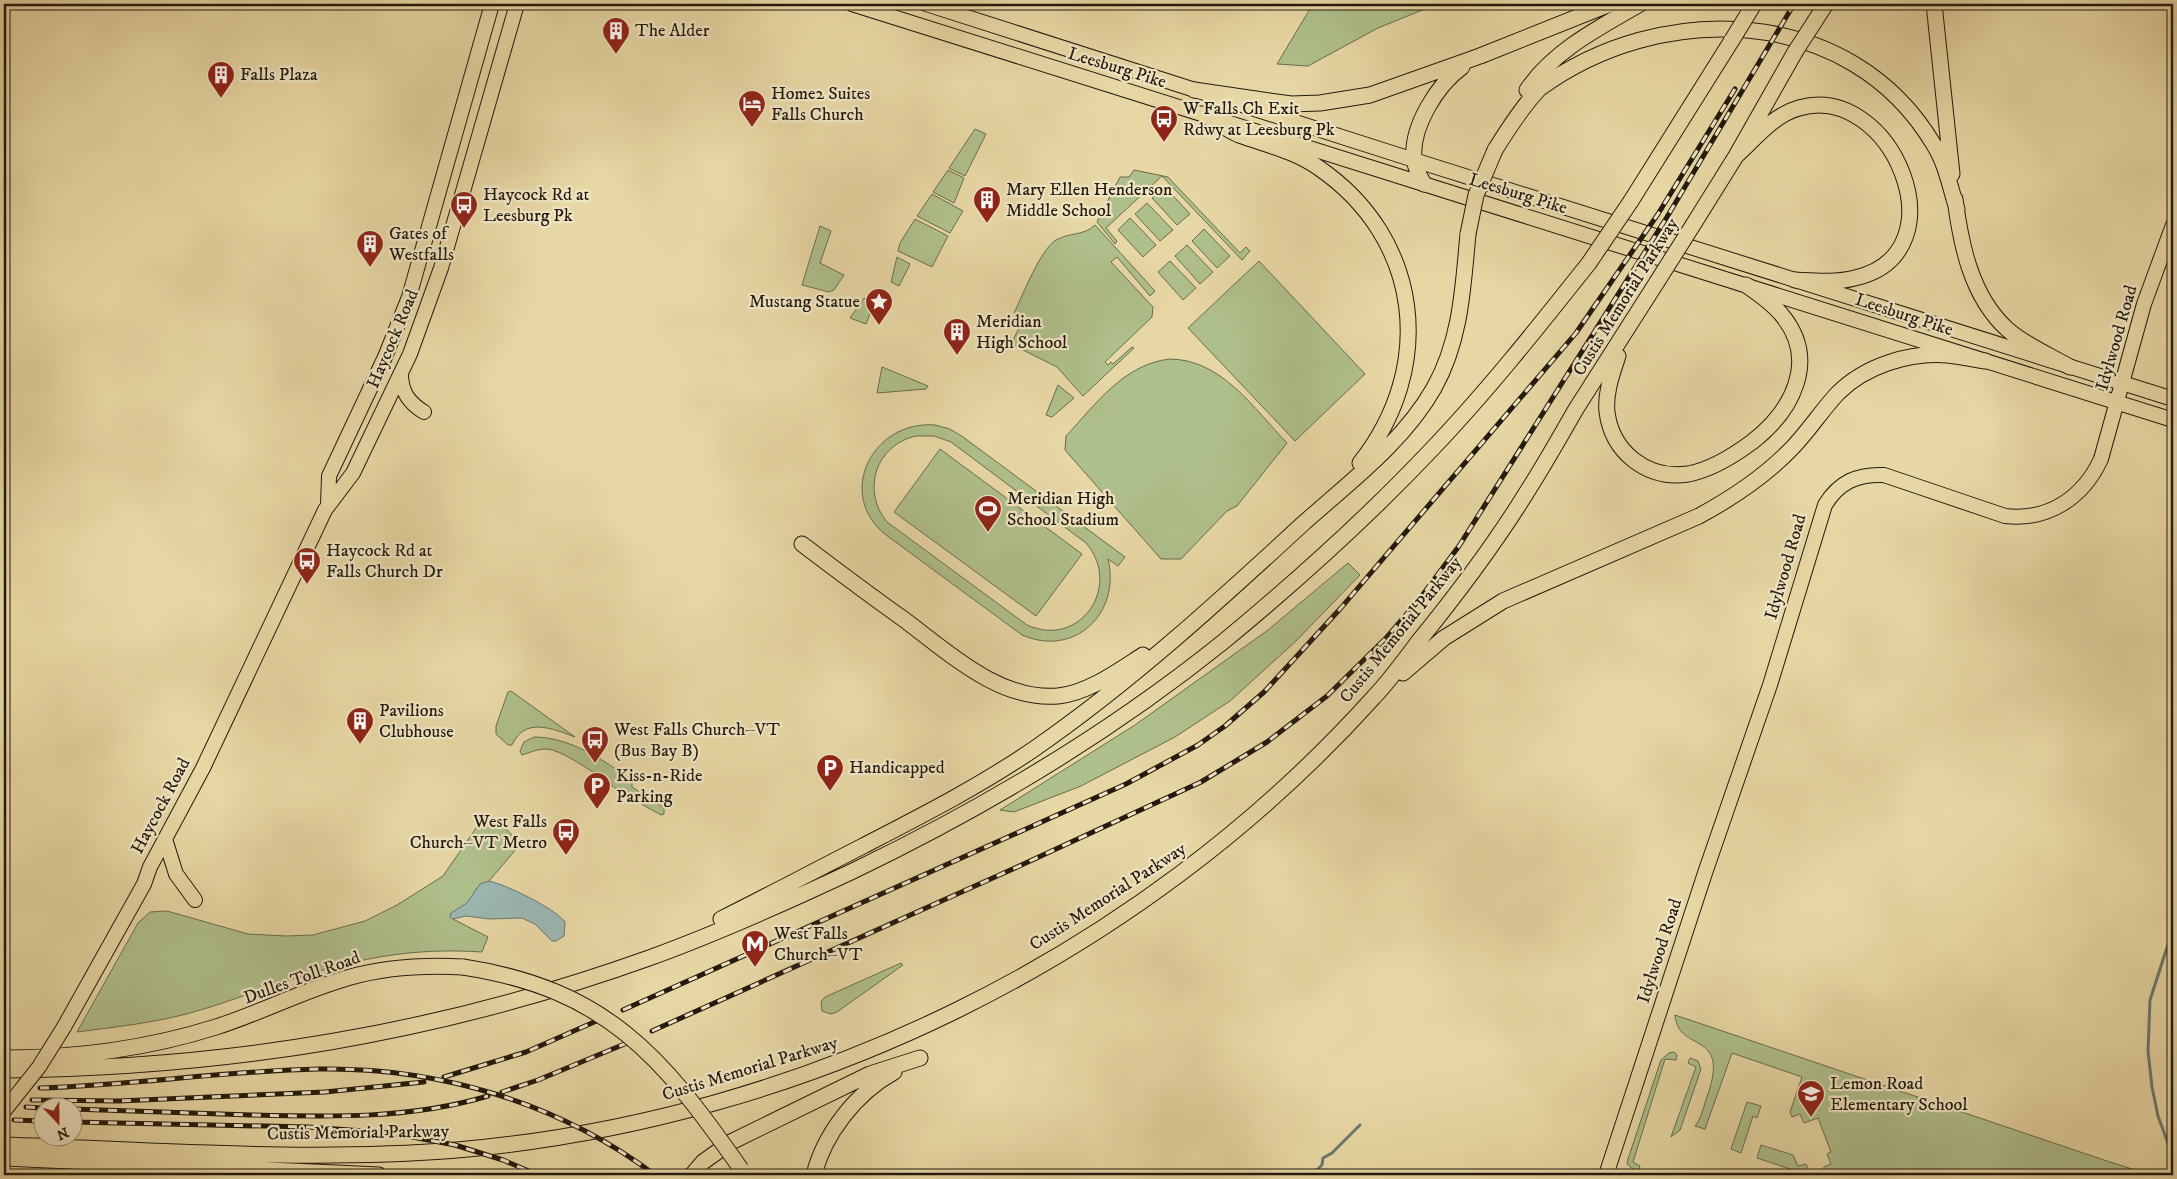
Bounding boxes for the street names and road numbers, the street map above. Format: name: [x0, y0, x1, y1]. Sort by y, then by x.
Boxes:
street label: Leesburg Pike: [1065, 43, 1169, 93]
street label: Leesburg Pike: [1466, 169, 1570, 219]
street label: Custis Memorial Parkway: [1568, 214, 1684, 380]
street label: Idylwood Road: [2091, 283, 2143, 393]
street label: Haycock Road: [362, 286, 424, 392]
street label: Leesburg Pike: [1852, 289, 1956, 341]
street label: Idylwood Road: [1760, 512, 1812, 622]
street label: Custis Memorial Parkway: [1335, 552, 1467, 708]
street label: Haycock Road: [127, 754, 195, 858]
street label: Custis Memorial Parkway: [1026, 838, 1191, 956]
street label: Idylwood Road: [1633, 896, 1687, 1006]
street label: Dulles Toll Road: [241, 947, 363, 1009]
street label: Custis Memorial Parkway: [660, 1032, 841, 1106]
street label: Custis Memorial Parkway: [267, 1120, 450, 1146]

